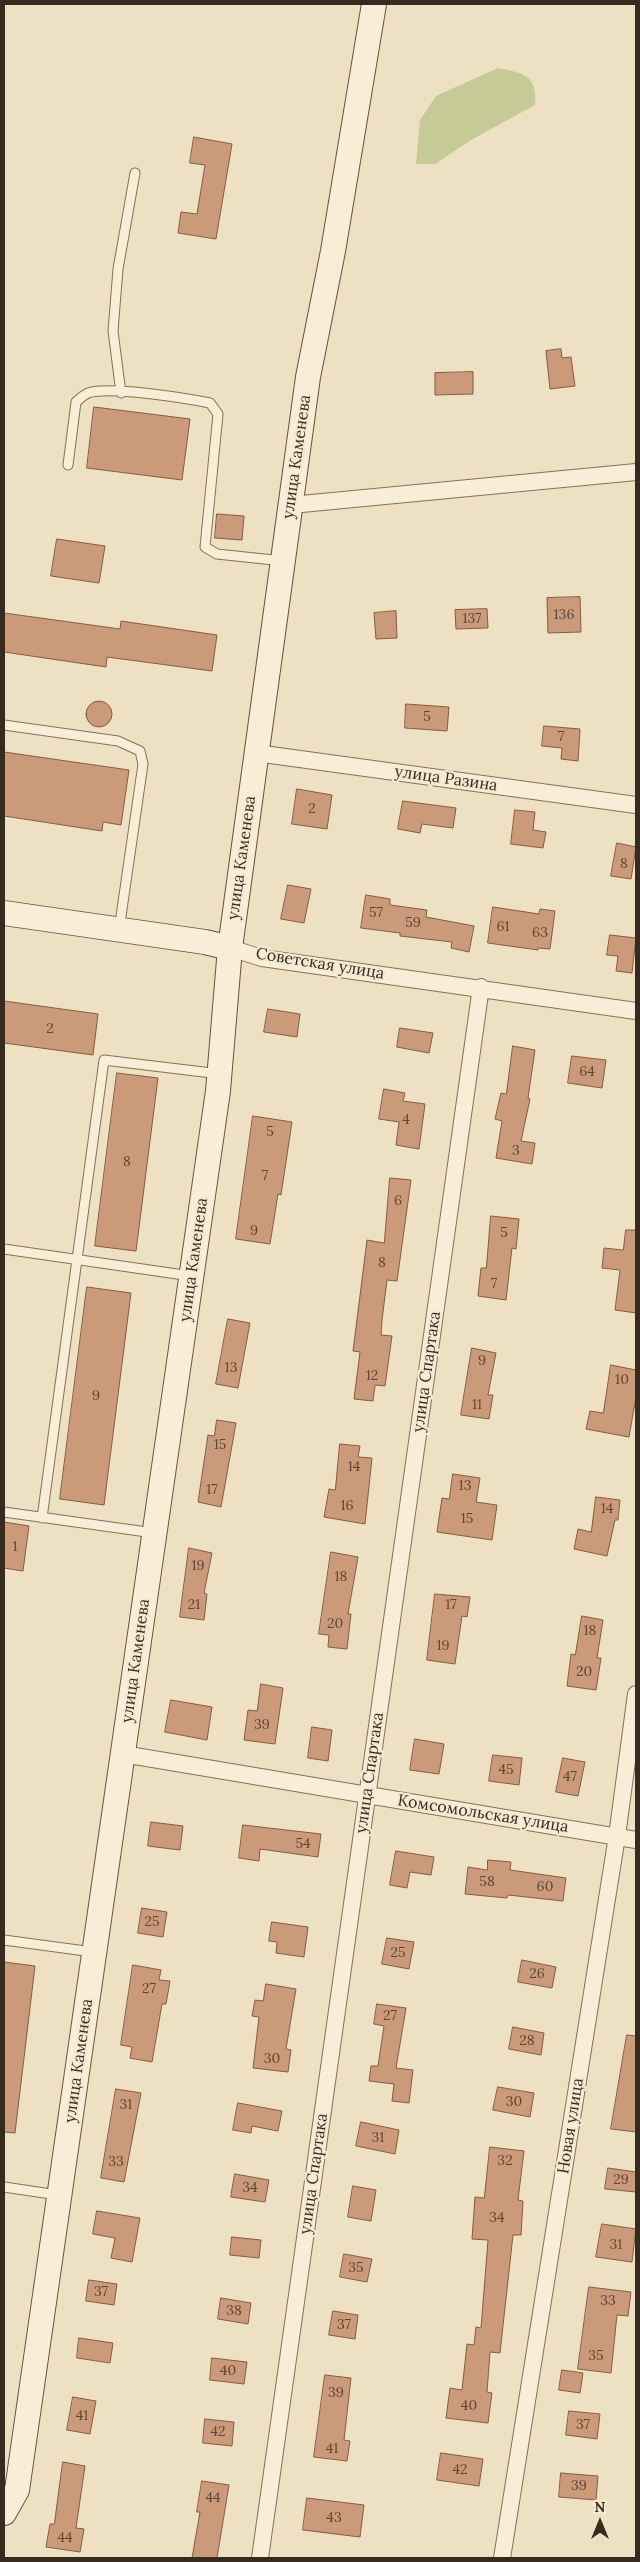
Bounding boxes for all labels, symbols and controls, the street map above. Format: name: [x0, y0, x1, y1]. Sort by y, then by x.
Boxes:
street label: улица Каменева: [279, 394, 315, 520]
house number: 136: [554, 607, 574, 623]
house number: 137: [462, 611, 482, 627]
house number: 5: [423, 709, 431, 725]
house number: 7: [558, 729, 564, 745]
street label: улица Разина: [393, 762, 499, 796]
street label: улица Каменева: [224, 795, 260, 921]
house number: 2: [308, 801, 316, 817]
house number: 8: [620, 856, 628, 872]
house number: 57: [369, 905, 383, 921]
house number: 59: [405, 915, 421, 931]
house number: 61: [496, 919, 510, 935]
house number: 63: [532, 925, 548, 941]
street label: Советская улица: [254, 944, 386, 984]
house number: 2: [46, 1021, 54, 1037]
house number: 64: [579, 1064, 595, 1080]
house number: 4: [402, 1112, 410, 1128]
house number: 5: [266, 1124, 274, 1140]
house number: 3: [512, 1143, 520, 1159]
house number: 8: [123, 1154, 131, 1170]
house number: 7: [262, 1168, 268, 1184]
house number: 6: [394, 1193, 402, 1209]
street label: улица Каменева: [176, 1197, 212, 1323]
house number: 9: [250, 1223, 258, 1239]
house number: 5: [500, 1225, 508, 1241]
house number: 8: [378, 1255, 386, 1271]
house number: 7: [491, 1276, 497, 1292]
street label: улица Спартака: [409, 1310, 445, 1434]
house number: 9: [478, 1353, 486, 1369]
house number: 13: [225, 1360, 237, 1376]
house number: 12: [366, 1368, 378, 1384]
house number: 10: [615, 1372, 629, 1388]
house number: 9: [92, 1388, 100, 1404]
house number: 11: [472, 1397, 482, 1413]
house number: 15: [214, 1437, 226, 1453]
house number: 14: [348, 1459, 360, 1475]
house number: 13: [459, 1478, 471, 1494]
house number: 17: [206, 1482, 218, 1498]
house number: 16: [340, 1498, 354, 1514]
house number: 14: [601, 1501, 613, 1517]
house number: 15: [461, 1511, 473, 1527]
house number: 1: [12, 1539, 18, 1555]
house number: 19: [191, 1558, 205, 1574]
house number: 18: [335, 1569, 347, 1585]
house number: 21: [188, 1597, 200, 1613]
house number: 17: [445, 1597, 457, 1613]
street label: улица Каменева: [118, 1598, 154, 1724]
house number: 20: [327, 1616, 343, 1632]
house number: 18: [584, 1623, 596, 1639]
house number: 19: [436, 1638, 450, 1654]
house number: 20: [576, 1664, 592, 1680]
street label: улица Спартака: [352, 1711, 388, 1835]
house number: 39: [254, 1717, 270, 1733]
house number: 45: [498, 1762, 514, 1778]
house number: 47: [563, 1769, 577, 1785]
street label: Комсомольская улица: [396, 1791, 570, 1837]
house number: 54: [295, 1836, 311, 1852]
house number: 58: [479, 1874, 495, 1890]
house number: 60: [537, 1879, 553, 1895]
house number: 25: [144, 1914, 160, 1930]
house number: 25: [390, 1945, 406, 1961]
house number: 26: [529, 1966, 545, 1982]
house number: 27: [142, 1981, 156, 1997]
street label: улица Каменева: [61, 1998, 97, 2124]
house number: 27: [383, 2008, 397, 2024]
house number: 28: [519, 2033, 535, 2049]
house number: 30: [264, 2051, 280, 2067]
street label: Новая улица: [554, 2077, 588, 2175]
house number: 30: [506, 2094, 522, 2110]
house number: 31: [120, 2097, 132, 2113]
street label: улица Спартака: [296, 2112, 332, 2236]
house number: 31: [372, 2130, 384, 2146]
house number: 32: [497, 2153, 513, 2169]
house number: 33: [108, 2154, 124, 2170]
house number: 29: [613, 2172, 629, 2188]
house number: 34: [242, 2180, 258, 2196]
house number: 34: [489, 2210, 505, 2226]
house number: 31: [610, 2237, 622, 2253]
house number: 35: [348, 2260, 364, 2276]
house number: 37: [94, 2284, 108, 2300]
house number: 33: [600, 2293, 616, 2309]
house number: 38: [226, 2303, 242, 2319]
house number: 37: [337, 2317, 351, 2333]
house number: 35: [588, 2348, 604, 2364]
house number: 40: [220, 2363, 236, 2379]
house number: 39: [328, 2385, 344, 2401]
house number: 40: [461, 2398, 477, 2414]
house number: 41: [76, 2408, 88, 2424]
house number: 37: [576, 2417, 590, 2433]
house number: 42: [210, 2424, 226, 2440]
house number: 41: [326, 2441, 338, 2457]
house number: 42: [452, 2462, 468, 2478]
house number: 39: [571, 2478, 587, 2494]
house number: 44: [205, 2490, 221, 2506]
north arrow: [575, 2497, 625, 2547]
text: N: [595, 2498, 605, 2516]
house number: 43: [326, 2510, 342, 2526]
house number: 44: [57, 2530, 73, 2546]

